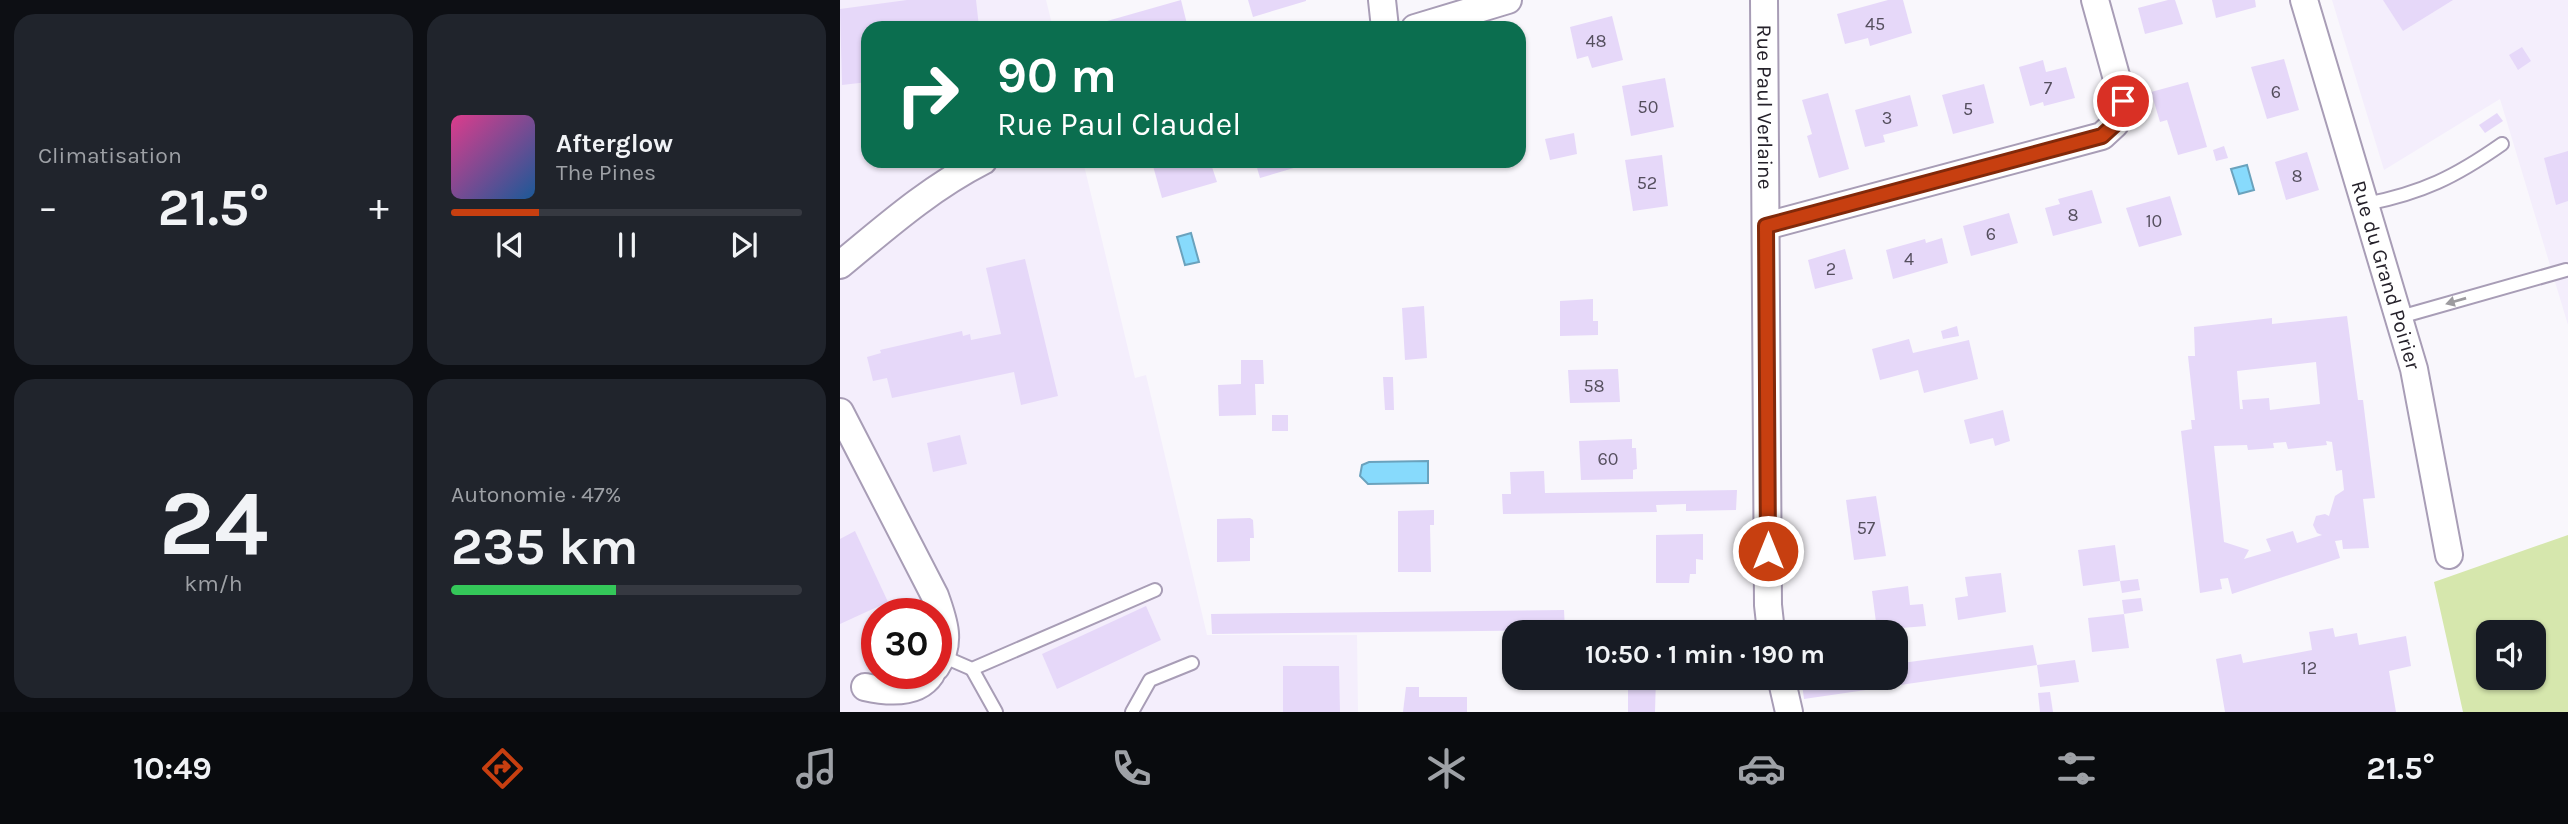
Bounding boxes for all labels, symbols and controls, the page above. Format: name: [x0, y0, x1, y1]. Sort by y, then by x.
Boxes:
house number: 45: [1865, 13, 1885, 35]
street label: Rue Paul Verlaine: [1752, 24, 1777, 190]
house number: 48: [1585, 30, 1607, 52]
text: 90 m: [997, 47, 1117, 104]
icon: right: [882, 49, 973, 140]
pin: [2093, 71, 2153, 131]
house number: 7: [2044, 77, 2053, 99]
house number: 6: [2271, 81, 2281, 103]
icon: arrive: [2104, 82, 2142, 120]
house number: 50: [1638, 96, 1658, 118]
house number: 5: [1963, 98, 1973, 120]
text: Rue Paul Claudel: [997, 106, 1241, 143]
house number: 3: [1882, 107, 1892, 129]
text: Afterglow: [556, 128, 673, 159]
text: Climatisation: [38, 142, 182, 169]
text: The Pines: [556, 159, 656, 186]
house number: 8: [2291, 165, 2303, 187]
house number: 52: [1637, 172, 1657, 194]
text: 21.5°: [158, 177, 269, 238]
street label: Rue du Grand Poirier: [2346, 178, 2426, 373]
text: −: [38, 185, 58, 230]
text: +: [369, 185, 389, 230]
house number: 8: [2067, 204, 2079, 226]
house number: 10: [2146, 210, 2162, 232]
house number: 6: [1986, 223, 1996, 245]
icon: previous: [491, 226, 529, 264]
icon: pause: [608, 226, 646, 264]
icon: next: [725, 226, 763, 264]
house number: 4: [1904, 248, 1914, 270]
house number: 2: [1826, 258, 1836, 280]
one-way arrow: [2445, 297, 2466, 307]
house number: 58: [1583, 375, 1605, 397]
house number: 60: [1598, 448, 1619, 470]
text: 24: [159, 471, 268, 577]
text: Autonomie · 47%: [451, 481, 621, 508]
position arrow: [1731, 514, 1805, 588]
text: 235 km: [451, 516, 638, 577]
house number: 57: [1857, 517, 1876, 539]
text: km/h: [184, 570, 243, 597]
speed limit sign: 30: [861, 598, 952, 689]
map controls: [2476, 620, 2546, 690]
button: sound: [2476, 620, 2546, 690]
text: 10:50 · 1 min · 190 m: [1585, 639, 1825, 670]
house number: 12: [2301, 657, 2317, 679]
icon: directions: [478, 744, 527, 793]
icon: music: [792, 744, 841, 793]
icon: phone: [1107, 744, 1156, 793]
icon: climate: [1422, 744, 1471, 793]
icon: car: [1737, 744, 1786, 793]
icon: filters: [2052, 744, 2101, 793]
text: 10:49: [133, 750, 212, 787]
text: 21.5°: [2366, 750, 2435, 787]

